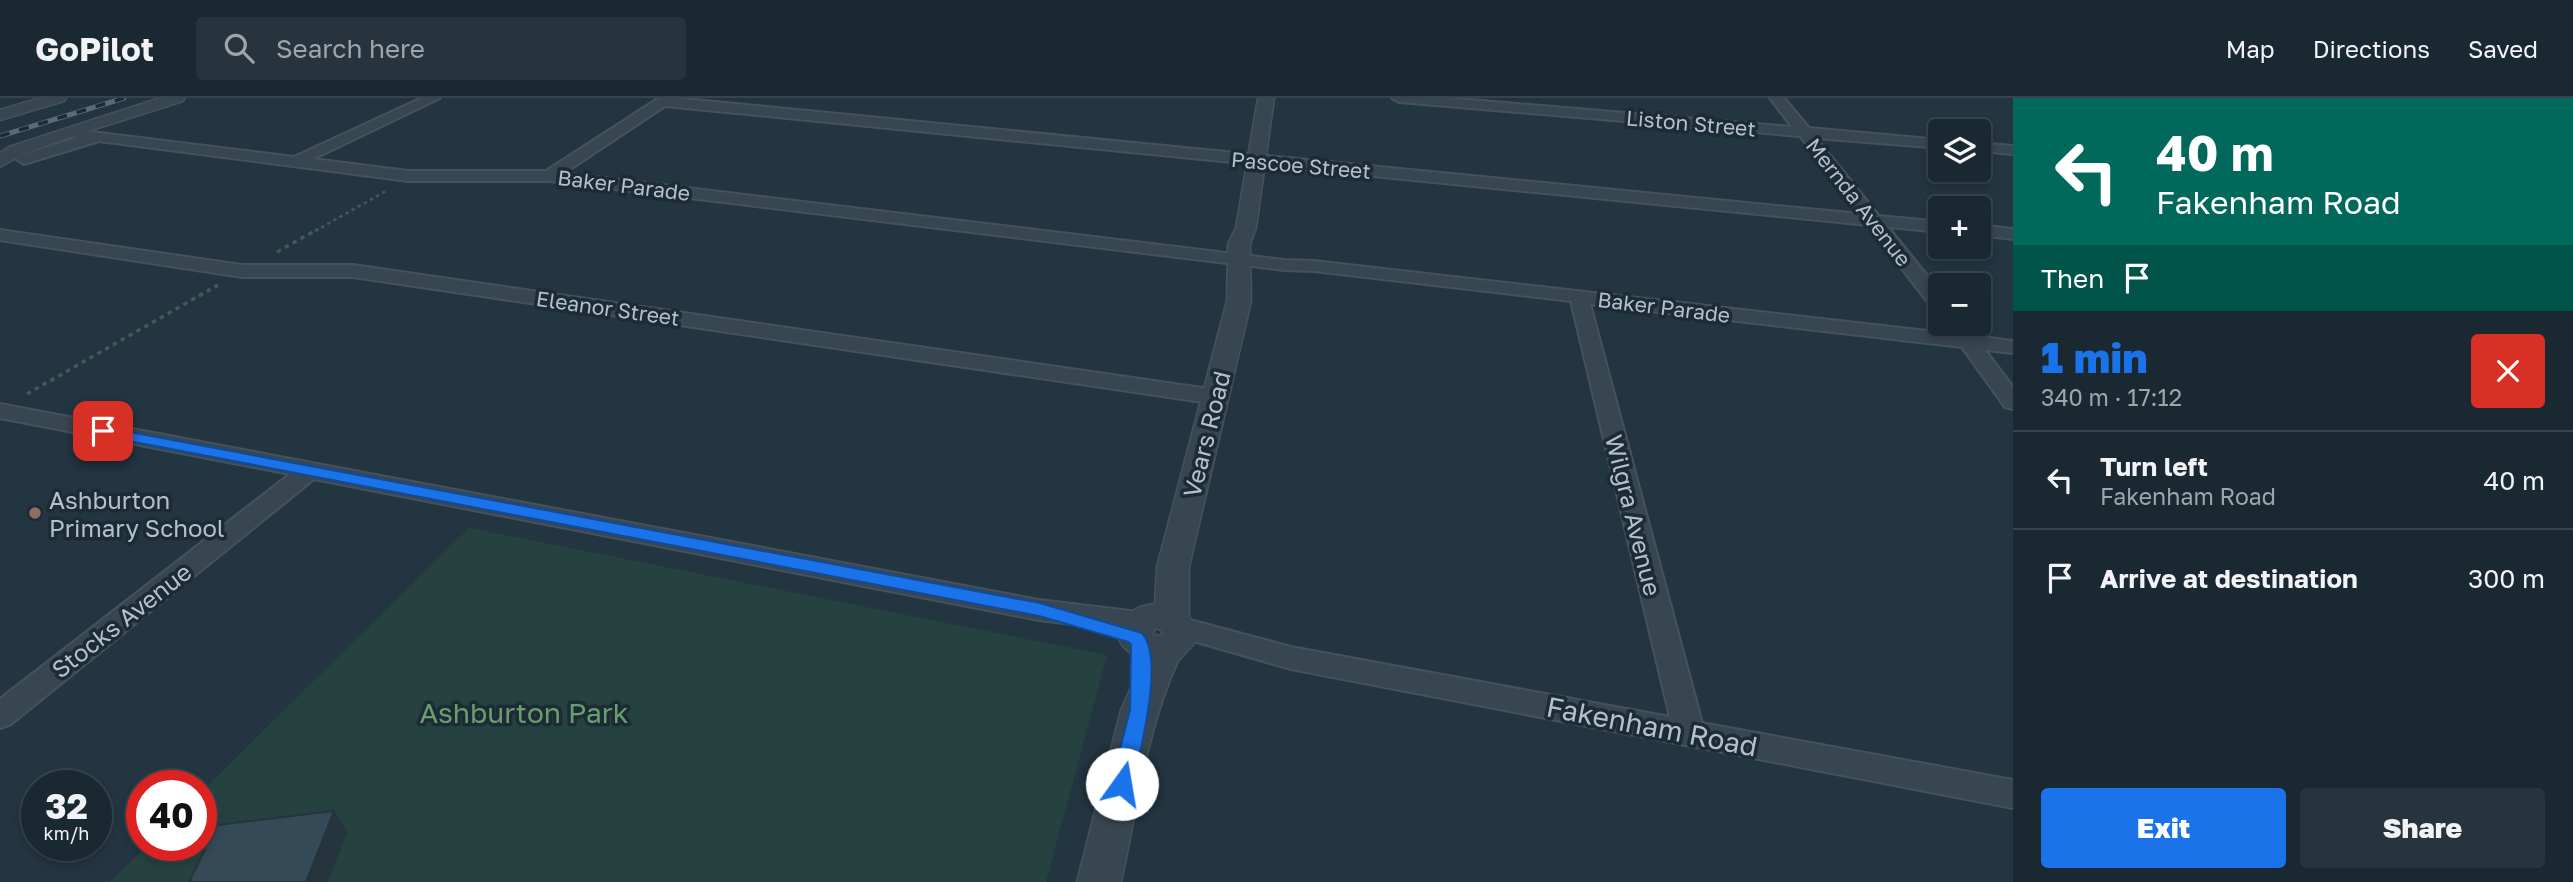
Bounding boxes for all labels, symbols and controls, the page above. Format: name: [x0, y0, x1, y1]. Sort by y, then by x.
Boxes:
search box: [196, 17, 686, 80]
text: GoPilot: [35, 29, 154, 68]
icon: search: [220, 29, 258, 67]
text: Search here: [276, 33, 425, 64]
text: Map: [2226, 34, 2275, 63]
text: Directions: [2313, 34, 2430, 63]
text: Saved: [2468, 34, 2538, 63]
street label: Liston Street: [1625, 104, 1757, 142]
map controls: [1928, 119, 1991, 336]
button: layers: [1928, 119, 1991, 182]
text: 40 m: [2156, 123, 2274, 182]
icon: left: [2041, 126, 2132, 217]
street label: Mernda Avenue: [1801, 133, 1917, 271]
street label: Pascoe Street: [1230, 146, 1372, 184]
street label: Baker Parade: [556, 164, 692, 206]
text: Fakenham Road: [2156, 183, 2401, 221]
button: +: [1928, 196, 1991, 259]
icon: arrive: [2118, 259, 2156, 297]
text: Then: [2041, 263, 2104, 294]
button: −: [1928, 273, 1991, 336]
street label: Eleanor Street: [535, 285, 681, 331]
street label: Baker Parade: [1596, 286, 1732, 328]
text: 1 min: [2041, 332, 2148, 382]
button: close: [2471, 334, 2545, 408]
street label: Vears Road: [1176, 368, 1236, 500]
text: 340 m · 17:12: [2041, 383, 2182, 411]
pin: [73, 401, 133, 461]
icon: arrive: [84, 412, 122, 450]
street label: Wilgra Avenue: [1600, 431, 1668, 599]
text: Turn left: [2100, 451, 2208, 482]
icon: left: [2041, 461, 2079, 499]
text: 40 m: [2484, 465, 2545, 496]
text: Fakenham Road: [2100, 482, 2276, 510]
place label: Ashburton Primary School: [49, 485, 225, 542]
marker: Ashburton Primary School: [27, 505, 43, 521]
street label: Stocks Avenue: [45, 557, 197, 683]
icon: arrive: [2041, 559, 2079, 597]
text: Arrive at destination: [2100, 563, 2358, 594]
text: 300 m: [2468, 563, 2545, 594]
street label: Fakenham Road: [1544, 689, 1760, 763]
park label: Ashburton Park: [419, 696, 629, 729]
position arrow: [1085, 747, 1159, 821]
speed limit sign: 40: [126, 770, 217, 861]
text: 32: [45, 785, 88, 827]
button: Exit: [2041, 788, 2286, 868]
button: Share: [2300, 788, 2545, 868]
text: km/h: [44, 822, 89, 844]

